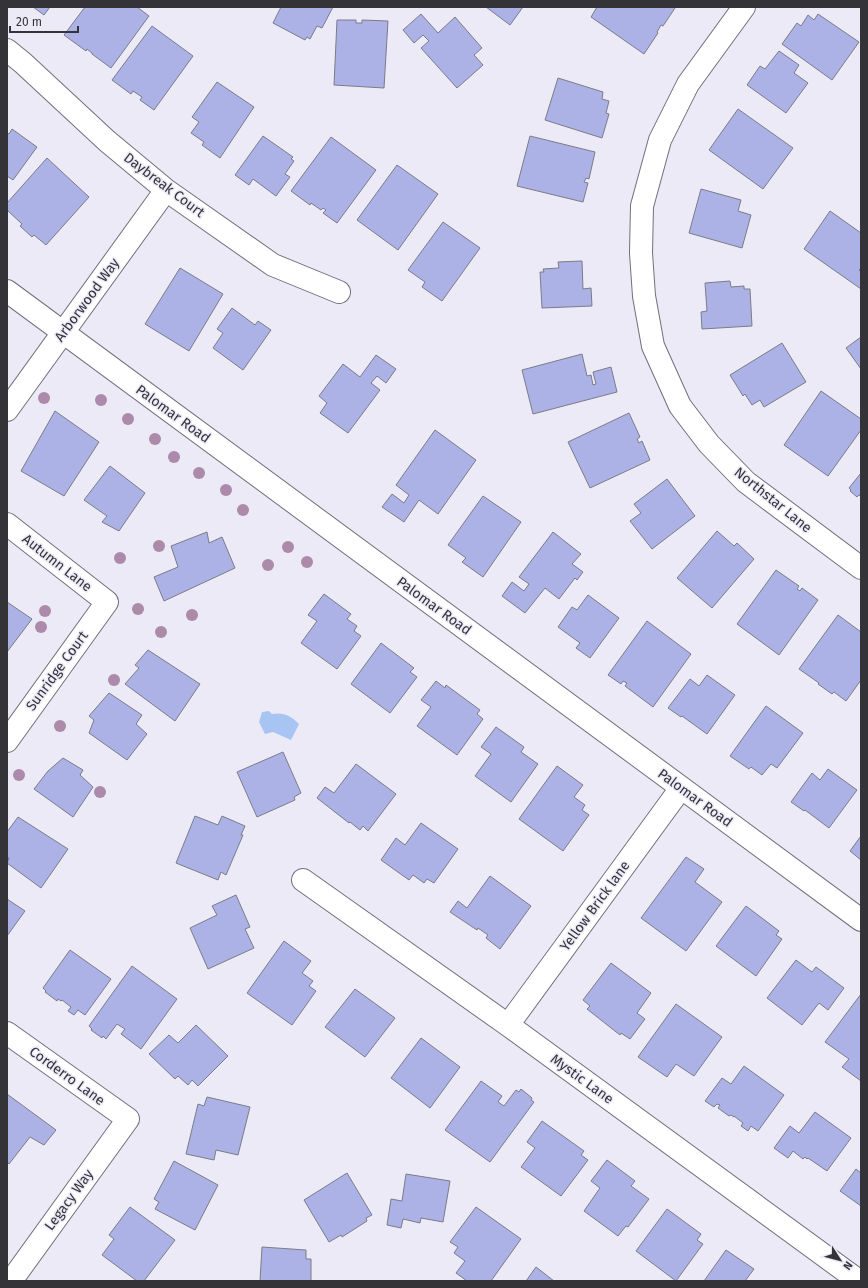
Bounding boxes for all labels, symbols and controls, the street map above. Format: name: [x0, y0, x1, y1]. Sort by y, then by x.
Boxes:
scale bar: [10, 8, 78, 34]
text: 20 m: [16, 15, 42, 29]
street label: Daybreak Court: [120, 149, 209, 221]
street label: Arborwood Way: [51, 255, 123, 345]
street label: Palomar Road: [132, 381, 214, 447]
street label: Northstar Lane: [731, 464, 815, 536]
street label: Autumn Lane: [19, 531, 95, 595]
street label: Palomar Road: [393, 573, 475, 639]
street label: Sunridge Court: [22, 627, 92, 714]
street label: Palomar Road: [654, 765, 736, 831]
street label: Yellow Brick lane: [557, 858, 633, 954]
street label: Corderro Lane: [26, 1043, 108, 1109]
street label: Mystic Lane: [547, 1050, 617, 1108]
street label: Legacy Way: [41, 1166, 97, 1234]
north arrow: [820, 1240, 860, 1280]
text: N: [840, 1259, 855, 1272]

